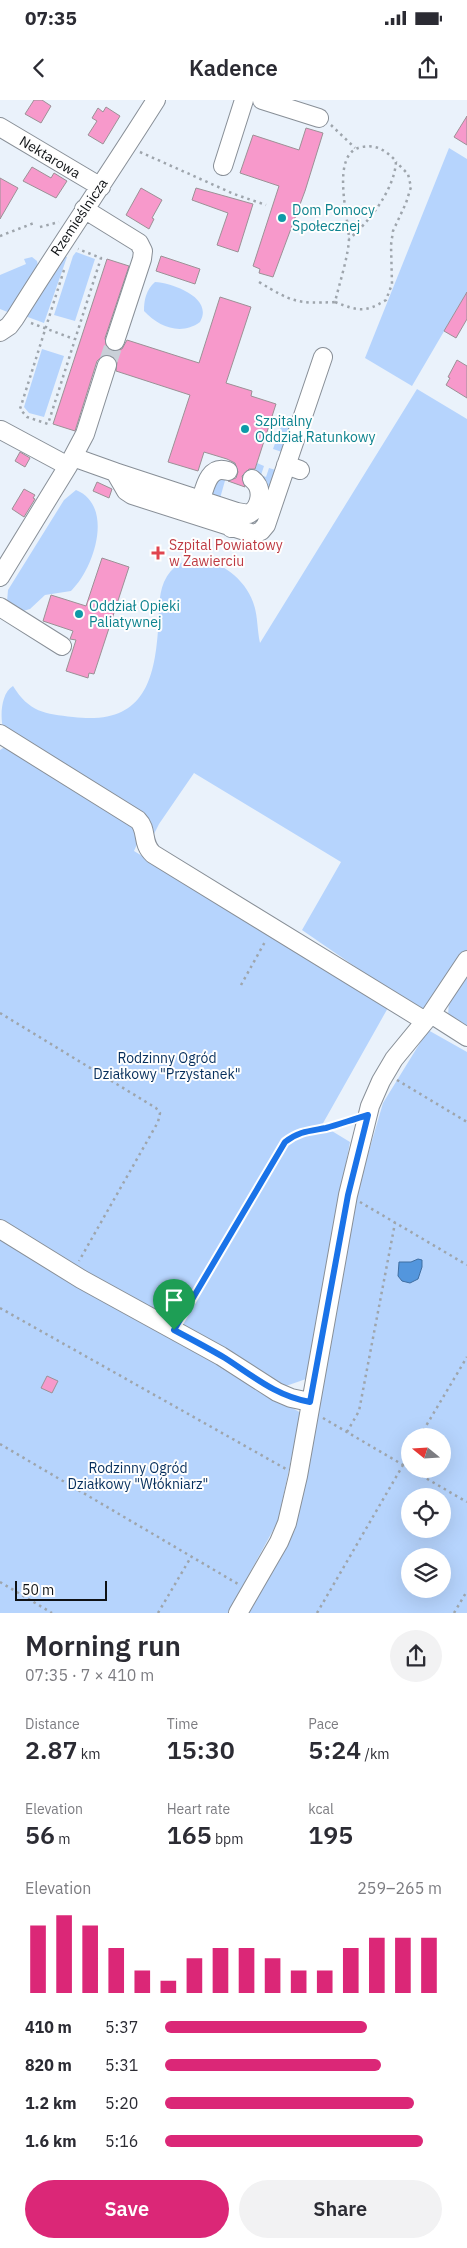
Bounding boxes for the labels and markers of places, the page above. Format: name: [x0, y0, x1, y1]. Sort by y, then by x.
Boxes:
place label: Dom Pomocy Społecznej: [292, 201, 375, 235]
marker: Dom Pomocy Społecznej: [276, 212, 288, 224]
place label: Szpitalny Oddział Ratunkowy: [255, 412, 376, 446]
marker: Szpitalny Oddział Ratunkowy: [239, 423, 251, 435]
place label: Szpital Powiatowy w Zawierciu: [169, 536, 283, 570]
marker: Szpital Powiatowy w Zawierciu: [151, 546, 165, 560]
place label: Oddział Opieki Paliatywnej: [89, 597, 180, 631]
marker: Oddział Opieki Paliatywnej: [73, 608, 85, 620]
pin: [153, 1279, 195, 1330]

